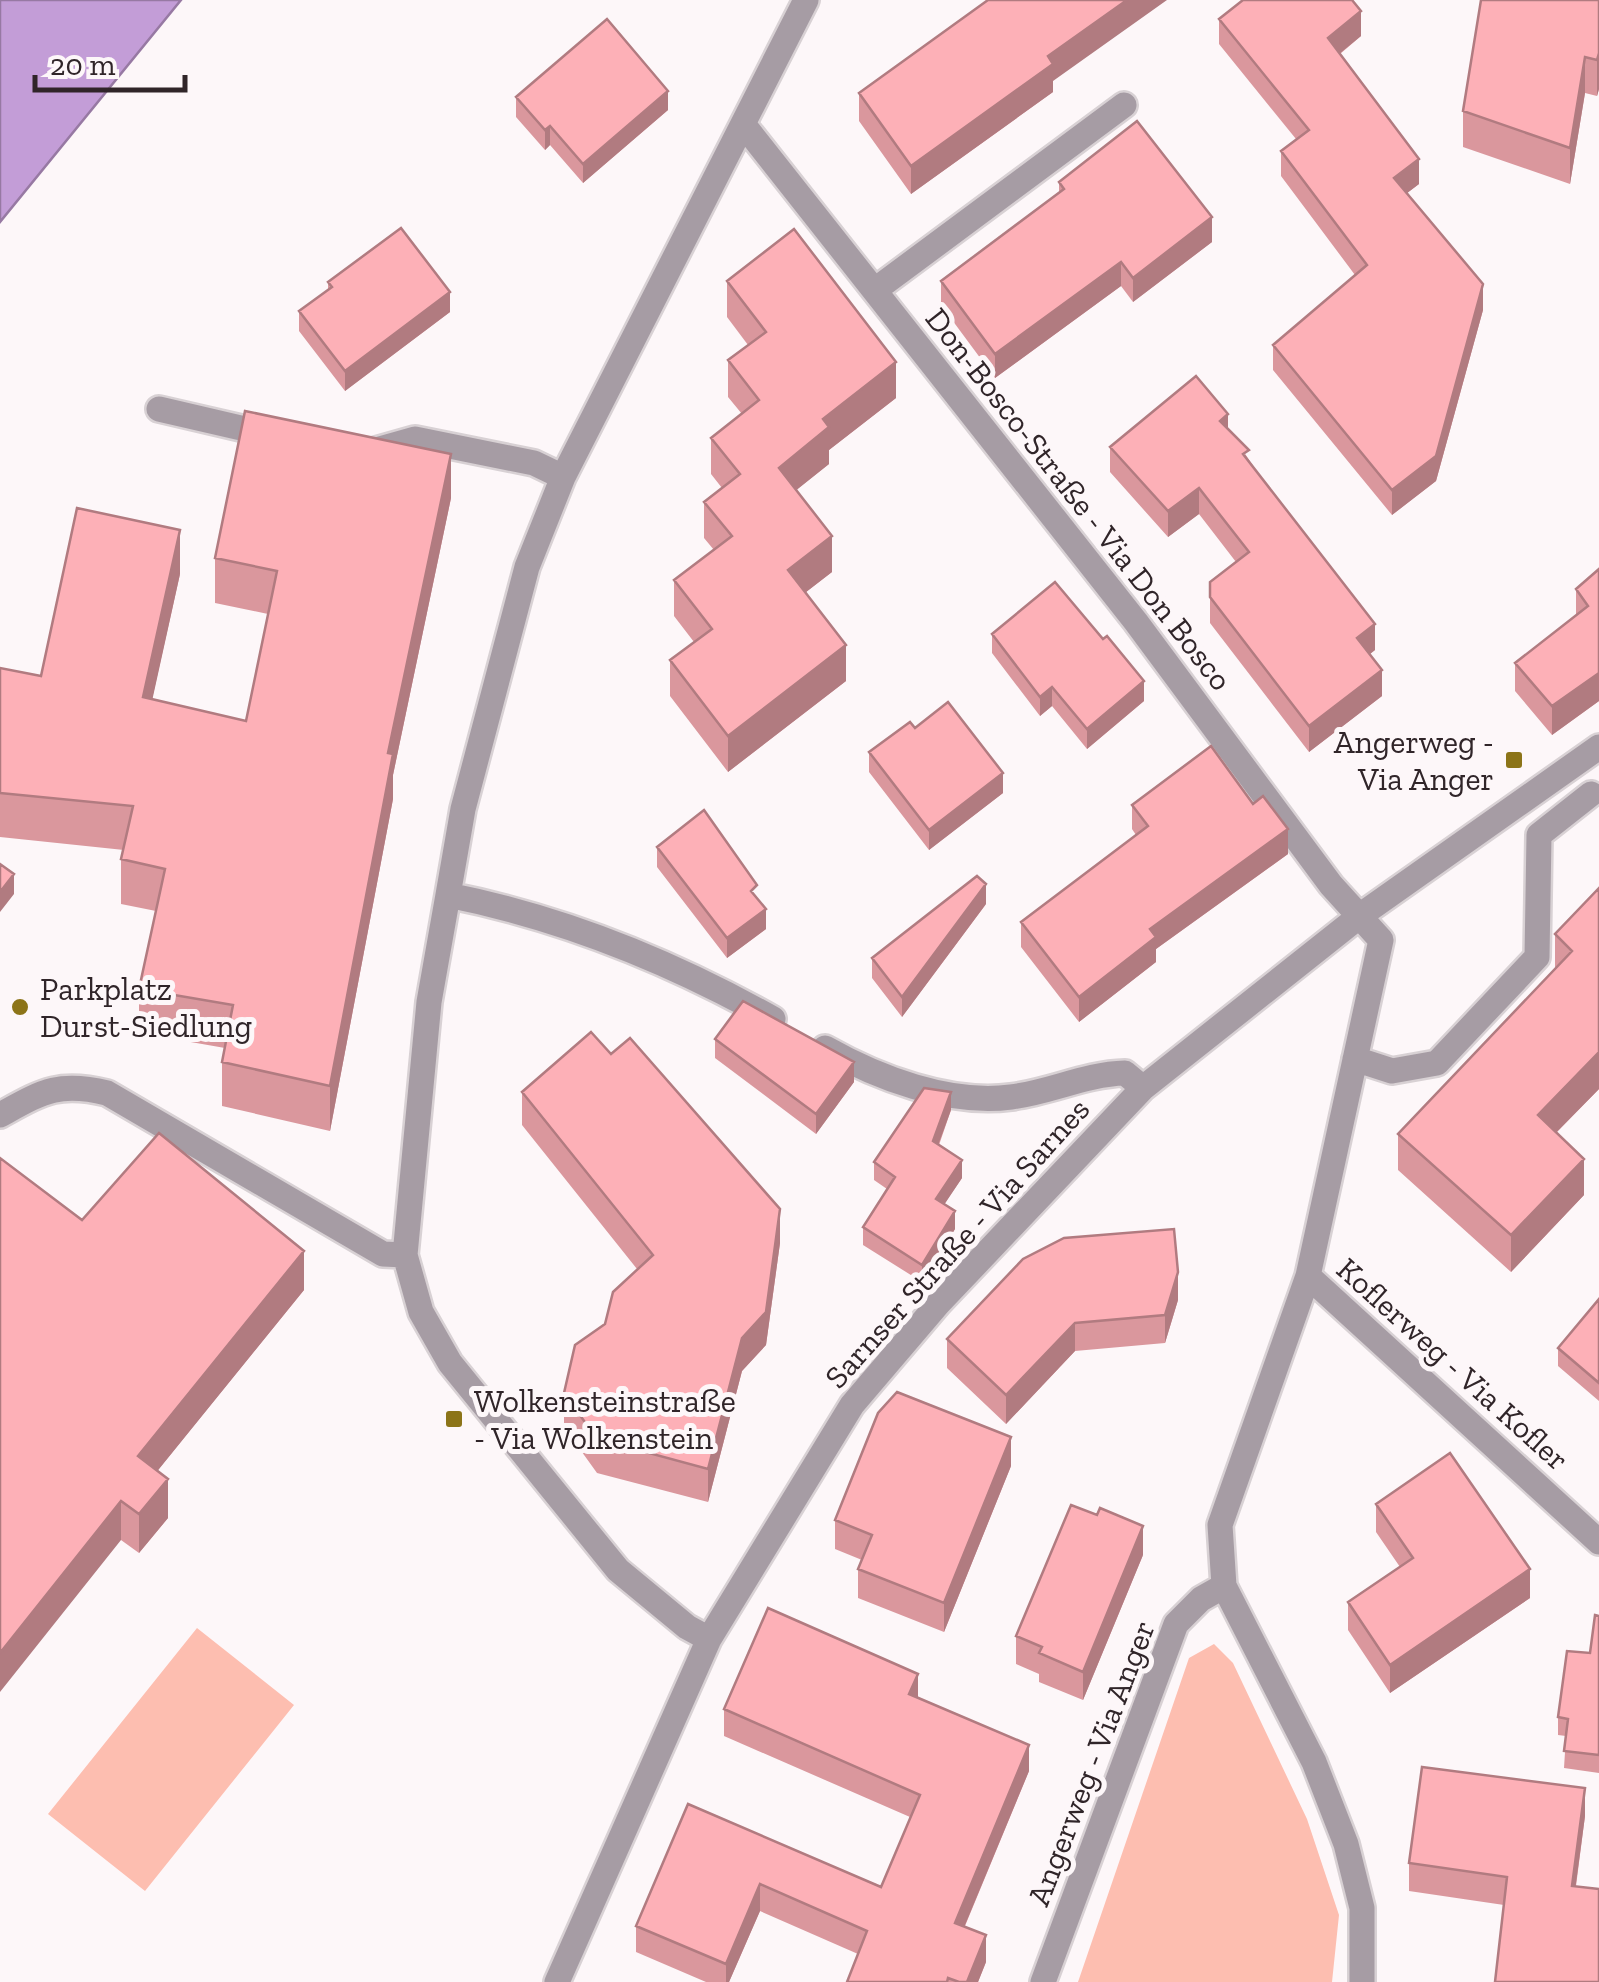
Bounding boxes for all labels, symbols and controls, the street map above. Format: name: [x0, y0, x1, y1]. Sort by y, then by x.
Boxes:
scale bar: [35, 30, 185, 92]
text: 20 m: [50, 47, 116, 83]
street label: Don-Bosco-Straße - Via Don Bosco: [918, 300, 1240, 698]
place label: Angerweg - Via Anger: [1334, 723, 1494, 798]
marker: Angerweg - Via Anger: [1503, 749, 1525, 771]
place label: Parkplatz Durst-Siedlung: [40, 970, 252, 1045]
marker: Parkplatz Durst-Siedlung: [9, 996, 31, 1018]
street label: Sarnser Straße - Via Sarnes: [817, 1090, 1097, 1396]
street label: Koflerweg - Via Kofler: [1329, 1250, 1577, 1478]
place label: Wolkensteinstraße - Via Wolkenstein: [474, 1382, 736, 1457]
marker: Wolkensteinstraße - Via Wolkenstein: [443, 1408, 465, 1430]
street label: Angerweg - Via Anger: [1019, 1615, 1163, 1911]

